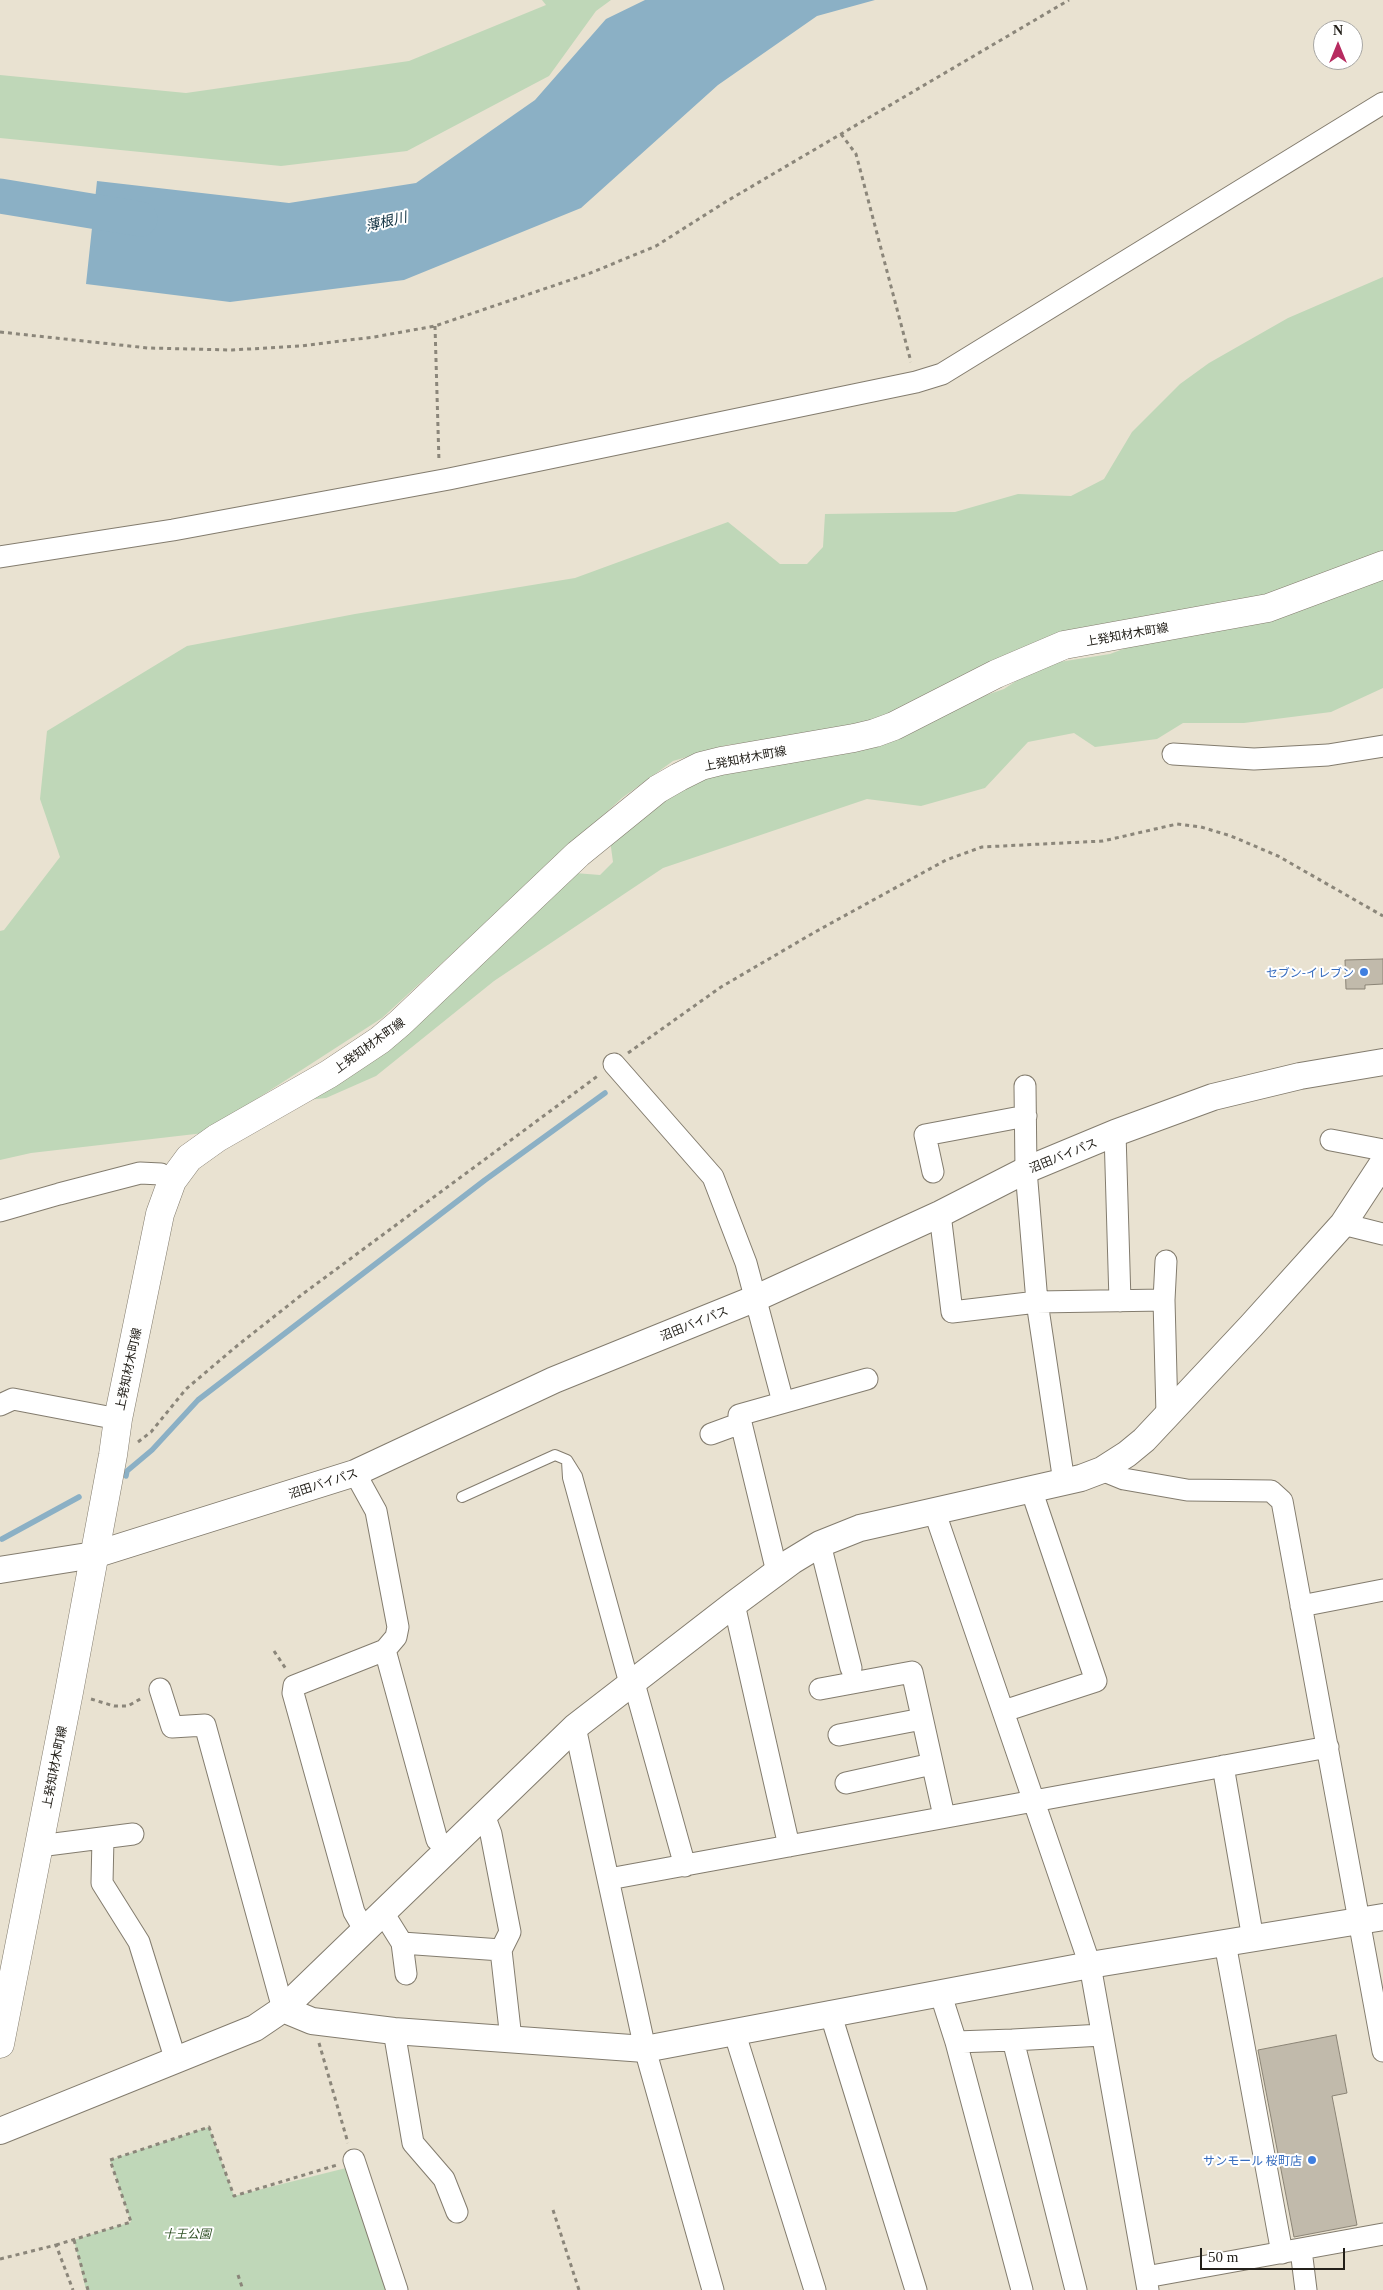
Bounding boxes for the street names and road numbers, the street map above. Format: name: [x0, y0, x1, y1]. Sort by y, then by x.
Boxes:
street label: 上発知材木町線: [1084, 620, 1170, 648]
street label: 上発知材木町線: [702, 743, 788, 773]
street label: 上発知材木町線: [331, 1014, 407, 1076]
street label: 沼田バイパス: [1027, 1135, 1099, 1175]
street label: 沼田バイパス: [658, 1303, 730, 1343]
street label: 上発知材木町線: [112, 1326, 144, 1412]
street label: 沼田バイパス: [287, 1465, 359, 1501]
street label: 上発知材木町線: [39, 1724, 69, 1810]

